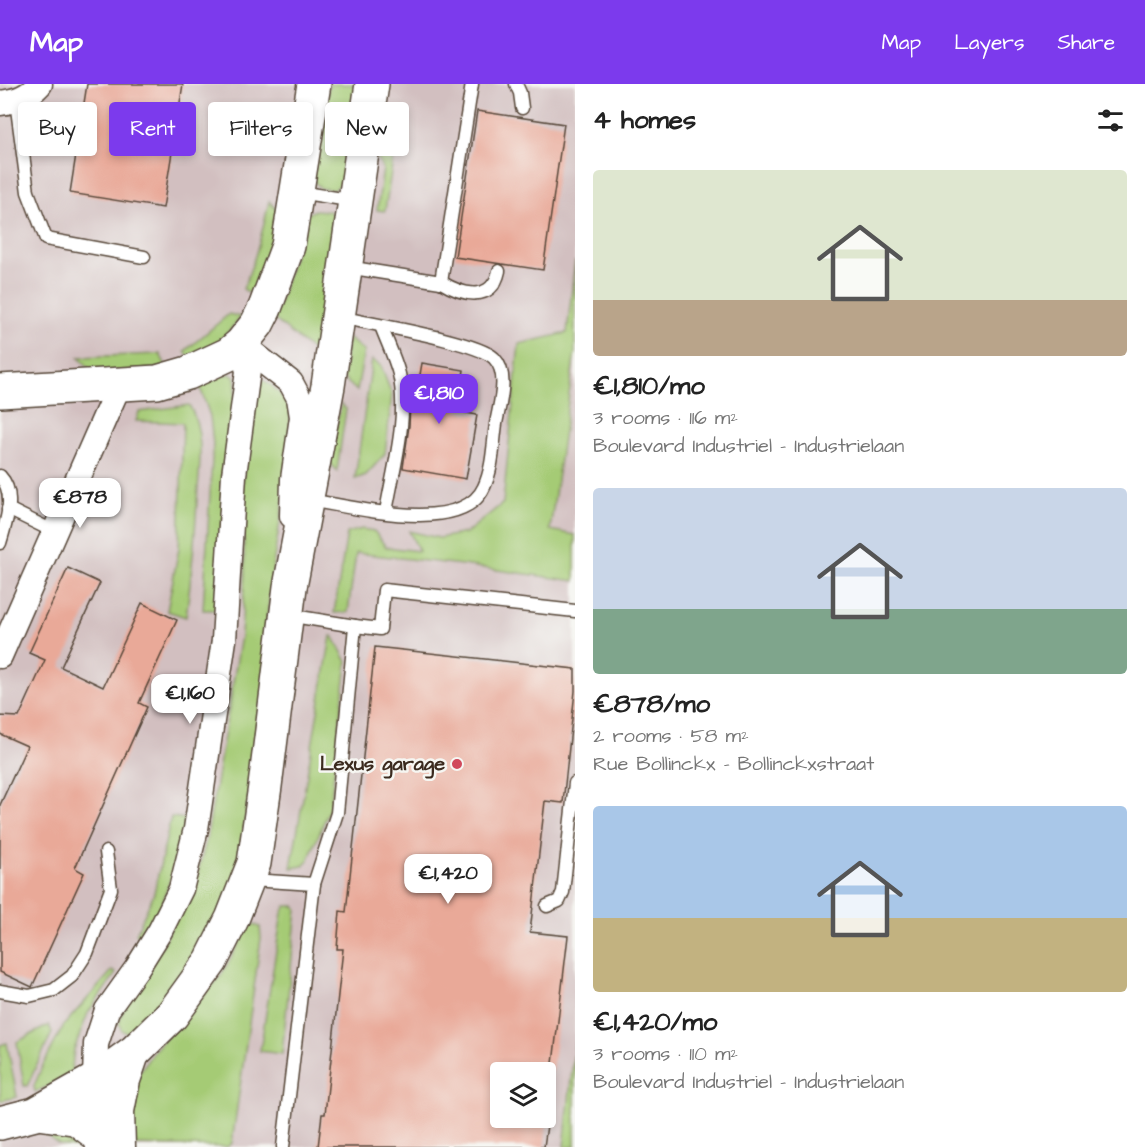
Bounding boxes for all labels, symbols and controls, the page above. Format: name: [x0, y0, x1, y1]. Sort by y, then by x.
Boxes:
text: Map: [30, 23, 83, 62]
text: Map: [881, 28, 921, 57]
text: Layers: [954, 28, 1024, 57]
text: Share: [1057, 28, 1115, 57]
chip: Buy: [18, 102, 97, 156]
chip: Rent: [109, 102, 196, 156]
chip: Filters: [208, 102, 313, 156]
chip: New: [325, 102, 409, 156]
text: 4 homes: [593, 102, 696, 138]
icon: filters: [1094, 104, 1127, 137]
icon: home: [806, 209, 914, 317]
text: €1,810/mo: [593, 368, 705, 404]
pin: €1,810: [390, 374, 488, 425]
text: €1,810: [414, 379, 464, 407]
text: 3 rooms · 116 m²: [593, 404, 738, 432]
text: Boulevard Industriel - Industrielaan: [593, 432, 904, 460]
pin: €878: [44, 478, 116, 529]
text: €878: [53, 483, 107, 511]
icon: home: [806, 527, 914, 635]
pin: €1,160: [141, 674, 239, 725]
text: €1,160: [165, 679, 215, 707]
text: €878/mo: [593, 686, 710, 722]
text: 2 rooms · 58 m²: [593, 722, 749, 750]
place label: Lexus garage: [320, 750, 445, 779]
text: Rue Bollinckx - Bollinckxstraat: [593, 750, 874, 778]
marker: Lexus garage: [450, 757, 464, 771]
icon: home: [806, 845, 914, 953]
pin: €1,420: [399, 854, 497, 905]
text: €1,420: [418, 859, 478, 887]
text: €1,420/mo: [593, 1004, 717, 1040]
text: 3 rooms · 110 m²: [593, 1040, 738, 1068]
map controls: [490, 1062, 556, 1128]
button: layers: [490, 1062, 556, 1128]
text: Boulevard Industriel - Industrielaan: [593, 1068, 904, 1096]

